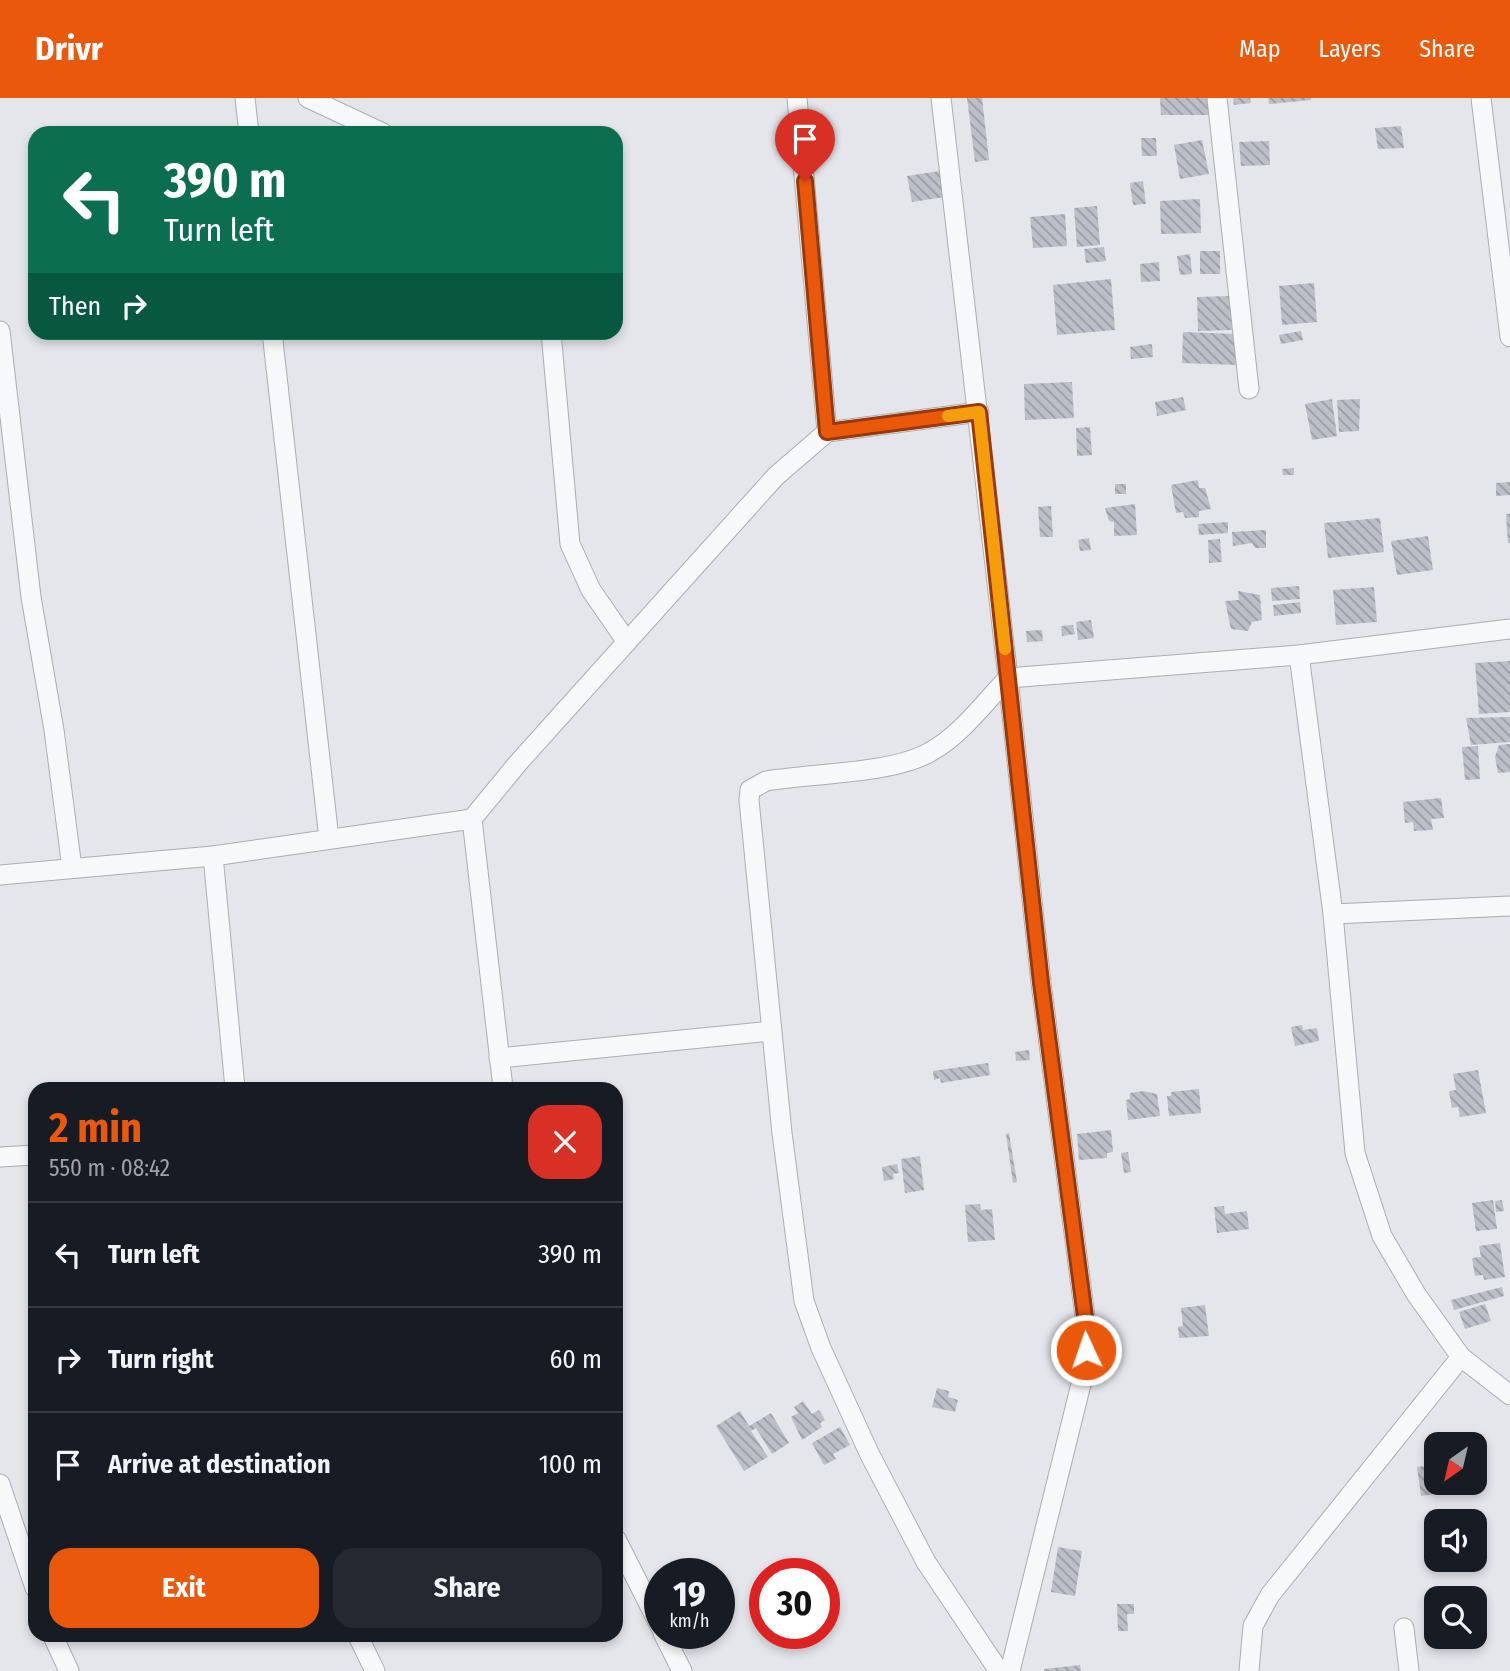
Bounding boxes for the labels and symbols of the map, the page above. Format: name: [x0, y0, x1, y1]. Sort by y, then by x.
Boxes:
pin: [775, 109, 835, 181]
position arrow: [1049, 1313, 1123, 1387]
north arrow: [1424, 1432, 1488, 1494]
speed limit sign: 30: [749, 1558, 840, 1649]

